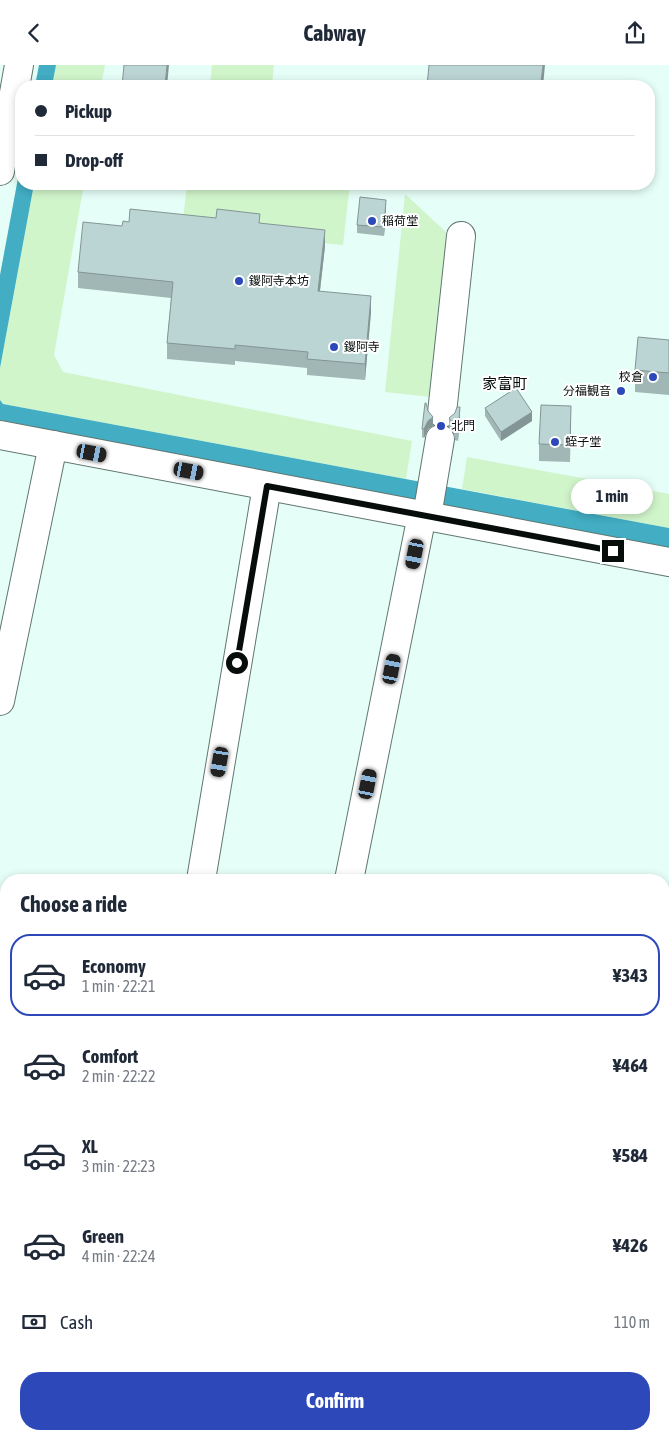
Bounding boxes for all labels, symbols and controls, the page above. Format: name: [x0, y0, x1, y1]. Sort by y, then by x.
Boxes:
icon: back: [20, 19, 48, 47]
icon: share: [621, 19, 649, 47]
text: Cabway: [303, 20, 366, 46]
text: Pickup: [65, 100, 112, 122]
text: Drop-off: [65, 149, 123, 171]
place label: 稲荷堂: [382, 214, 418, 228]
marker: 稲荷堂: [366, 215, 378, 227]
place label: 鑁阿寺本坊: [249, 274, 309, 288]
marker: 鑁阿寺本坊: [233, 275, 245, 287]
place label: 鑁阿寺: [344, 340, 380, 354]
marker: 鑁阿寺: [328, 341, 340, 353]
place label: 校倉: [619, 370, 643, 384]
marker: 校倉: [647, 371, 659, 383]
district label: 家富町: [482, 375, 528, 392]
place label: 分福観音: [563, 384, 611, 398]
marker: 分福観音: [615, 385, 627, 397]
place label: 北門: [451, 419, 475, 433]
marker: 北門: [435, 420, 447, 432]
place label: 蛭子堂: [565, 435, 601, 449]
marker: 蛭子堂: [549, 436, 561, 448]
car: [75, 443, 108, 463]
car: [172, 461, 205, 481]
callout: 1 min: [572, 479, 654, 513]
text: 1 min: [596, 487, 628, 505]
car: [404, 538, 425, 570]
route end: [602, 540, 624, 562]
route start: [226, 652, 248, 674]
car: [381, 653, 402, 685]
car: [210, 746, 229, 778]
car: [357, 768, 378, 800]
text: Choose a ride: [20, 891, 127, 917]
icon: car: [22, 953, 67, 998]
text: Economy: [82, 955, 146, 977]
text: ¥343: [613, 964, 648, 986]
text: 1 min · 22:21: [82, 977, 155, 995]
icon: car: [22, 1043, 67, 1088]
text: Comfort: [82, 1045, 138, 1067]
text: ¥464: [613, 1054, 648, 1076]
text: 2 min · 22:22: [82, 1067, 155, 1085]
icon: car: [22, 1133, 67, 1178]
text: XL: [82, 1135, 98, 1157]
text: ¥584: [613, 1144, 648, 1166]
text: 3 min · 22:23: [82, 1157, 155, 1175]
icon: car: [22, 1223, 67, 1268]
text: Green: [82, 1225, 124, 1247]
text: ¥426: [613, 1234, 648, 1256]
text: 4 min · 22:24: [82, 1247, 155, 1265]
icon: cash: [20, 1308, 48, 1336]
text: Cash: [60, 1311, 93, 1333]
text: 110 m: [614, 1313, 650, 1331]
button: Confirm: [20, 1372, 650, 1430]

